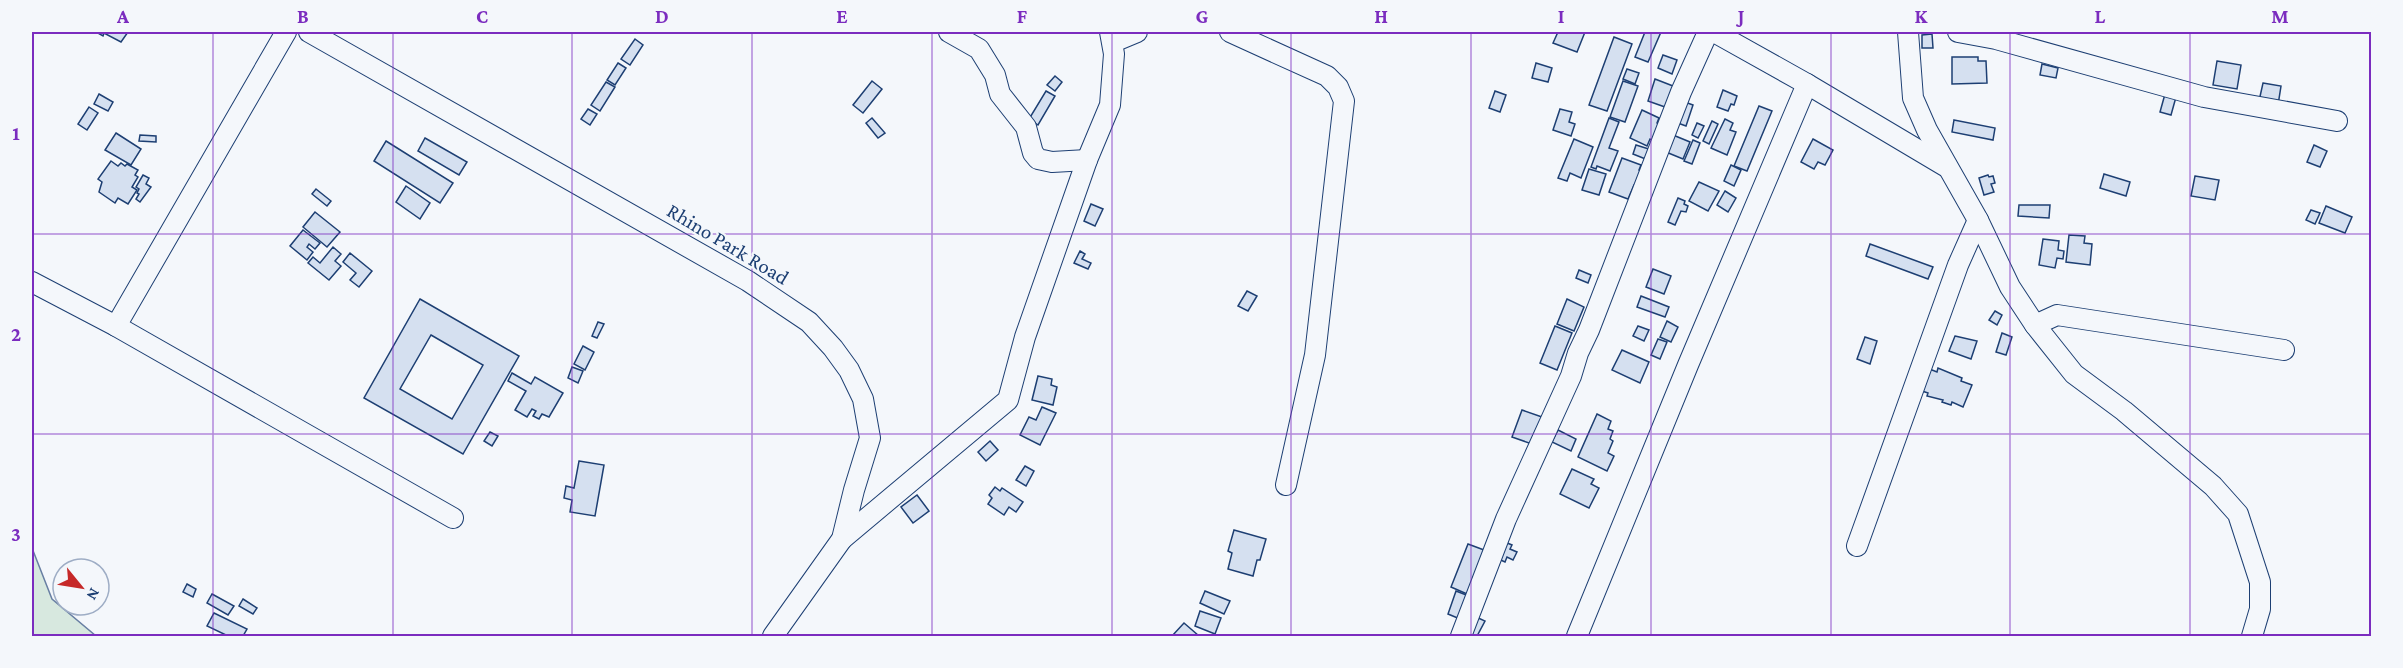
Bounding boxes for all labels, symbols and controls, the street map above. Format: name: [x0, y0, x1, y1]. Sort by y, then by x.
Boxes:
text: A: [116, 5, 130, 27]
text: B: [297, 5, 309, 27]
text: C: [476, 5, 488, 27]
text: D: [655, 5, 669, 27]
text: E: [836, 5, 848, 27]
text: F: [1017, 5, 1028, 27]
text: G: [1196, 5, 1209, 27]
text: H: [1374, 5, 1388, 27]
text: I: [1558, 5, 1565, 27]
text: J: [1736, 5, 1745, 27]
text: K: [1915, 5, 1929, 27]
text: L: [2095, 5, 2106, 27]
text: M: [2271, 5, 2289, 27]
text: 1: [12, 122, 20, 144]
street label: Rhino Park Road: [663, 198, 793, 290]
text: 2: [11, 323, 21, 345]
text: 3: [11, 523, 21, 545]
north arrow: [51, 557, 111, 617]
text: N: [83, 585, 104, 603]

